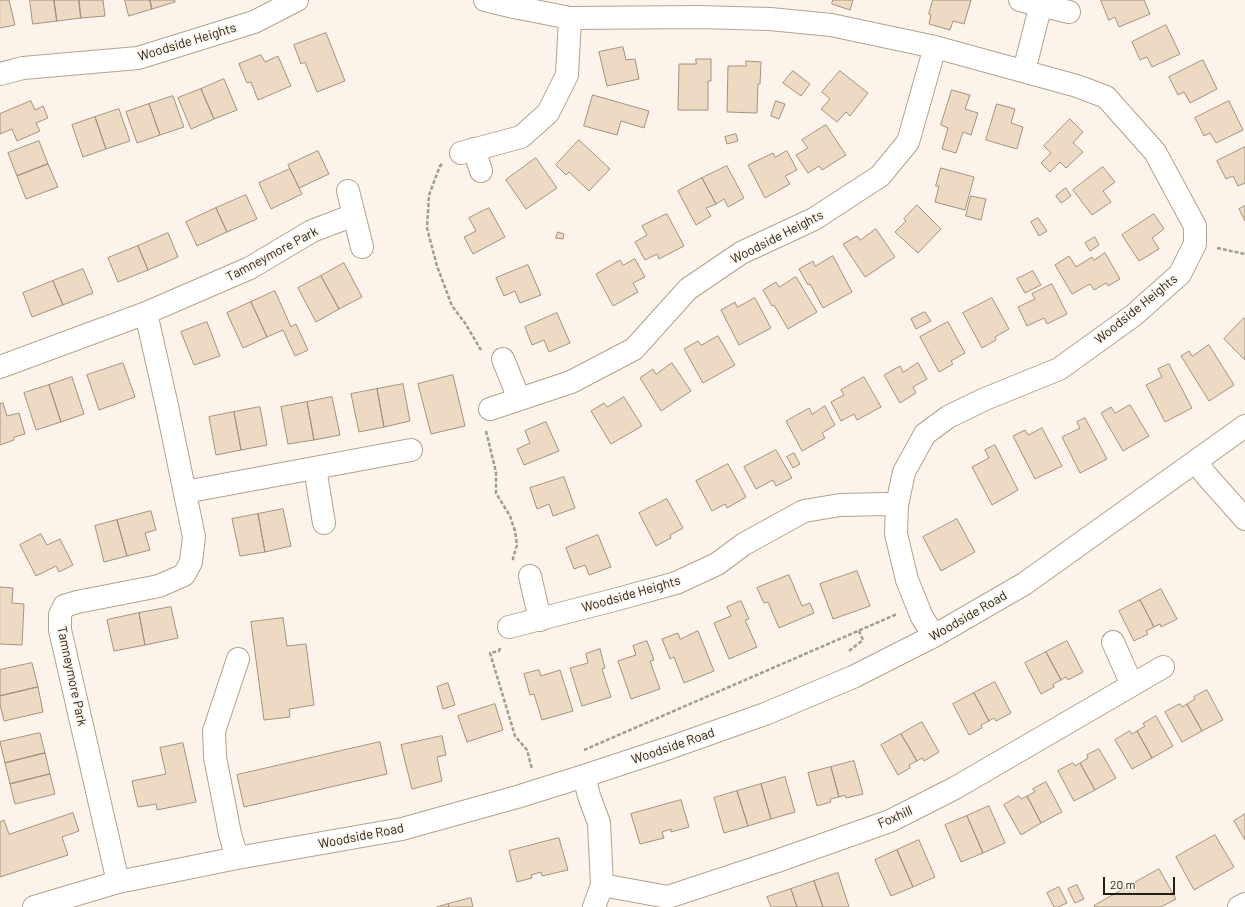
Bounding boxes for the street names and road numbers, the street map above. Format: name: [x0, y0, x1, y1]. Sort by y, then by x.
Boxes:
street label: Woodside Heights: [136, 20, 238, 64]
street label: Woodside Heights: [728, 207, 826, 267]
street label: Tamneymore Park: [223, 223, 321, 285]
street label: Woodside Heights: [1091, 271, 1181, 347]
street label: Woodside Heights: [580, 572, 682, 616]
street label: Woodside Road: [926, 587, 1010, 645]
street label: Tamneymore Park: [54, 625, 90, 727]
street label: Woodside Road: [629, 724, 717, 768]
street label: Foxhill: [875, 802, 915, 832]
street label: Woodside Road: [317, 820, 405, 852]

